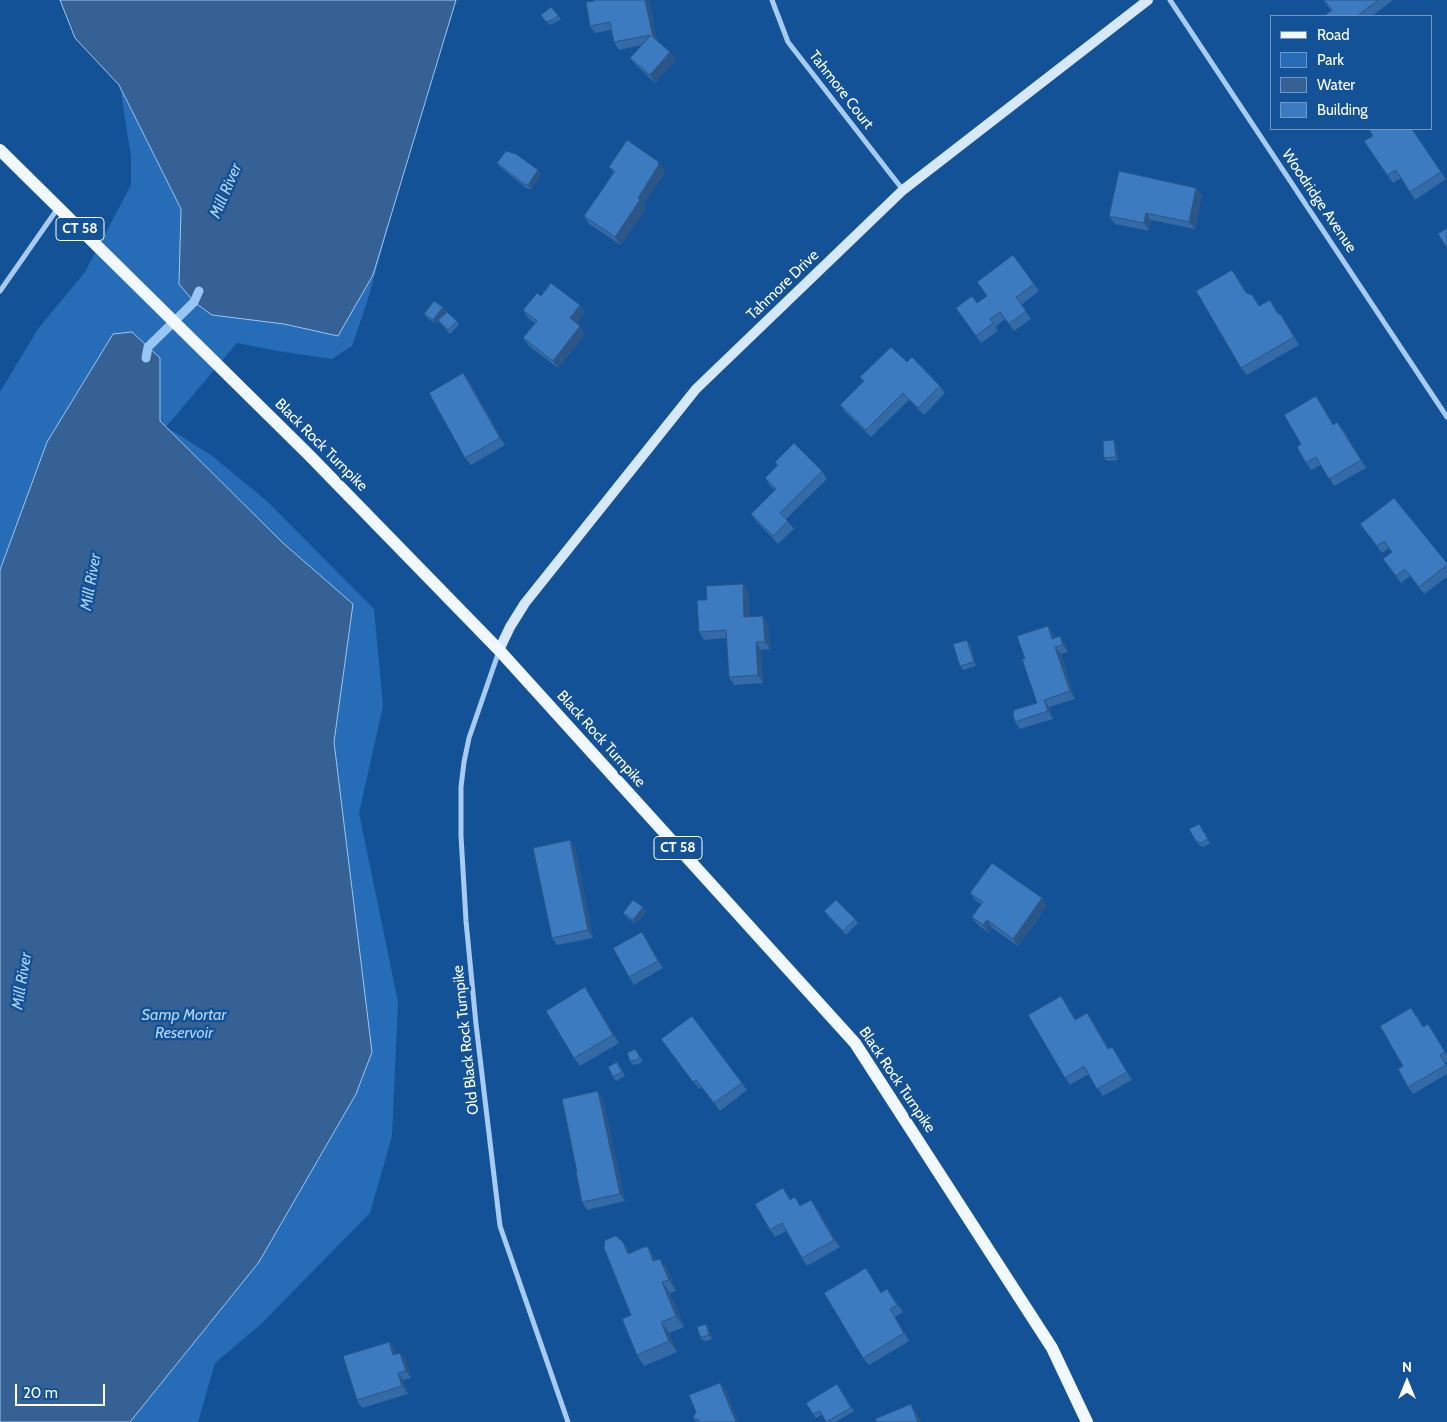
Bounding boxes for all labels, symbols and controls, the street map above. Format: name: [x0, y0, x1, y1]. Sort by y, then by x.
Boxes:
legend: [1270, 15, 1432, 130]
text: Road: [1317, 26, 1350, 44]
street label: Tahmore Court: [805, 47, 877, 133]
text: Park: [1317, 51, 1344, 69]
text: Water: [1317, 76, 1355, 94]
text: Building: [1317, 101, 1368, 119]
street label: Woodridge Avenue: [1278, 146, 1360, 256]
water label: Mill River: [206, 161, 246, 221]
road number: CT 58: [56, 218, 104, 240]
street label: Tahmore Drive: [743, 246, 823, 324]
street label: Black Rock Turnpike: [271, 395, 371, 495]
water label: Mill River: [77, 552, 105, 612]
street label: Black Rock Turnpike: [553, 687, 649, 791]
road number: CT 58: [654, 836, 702, 860]
water label: Mill River: [8, 951, 36, 1011]
street label: Old Black Rock Turnpike: [449, 964, 483, 1116]
water label: Samp Mortar Reservoir: [141, 1005, 227, 1043]
street label: Black Rock Turnpike: [855, 1024, 939, 1136]
north arrow: [1382, 1357, 1432, 1407]
text: N: [1402, 1358, 1412, 1376]
scale bar: [18, 1374, 108, 1406]
text: 20 m: [23, 1384, 58, 1402]

